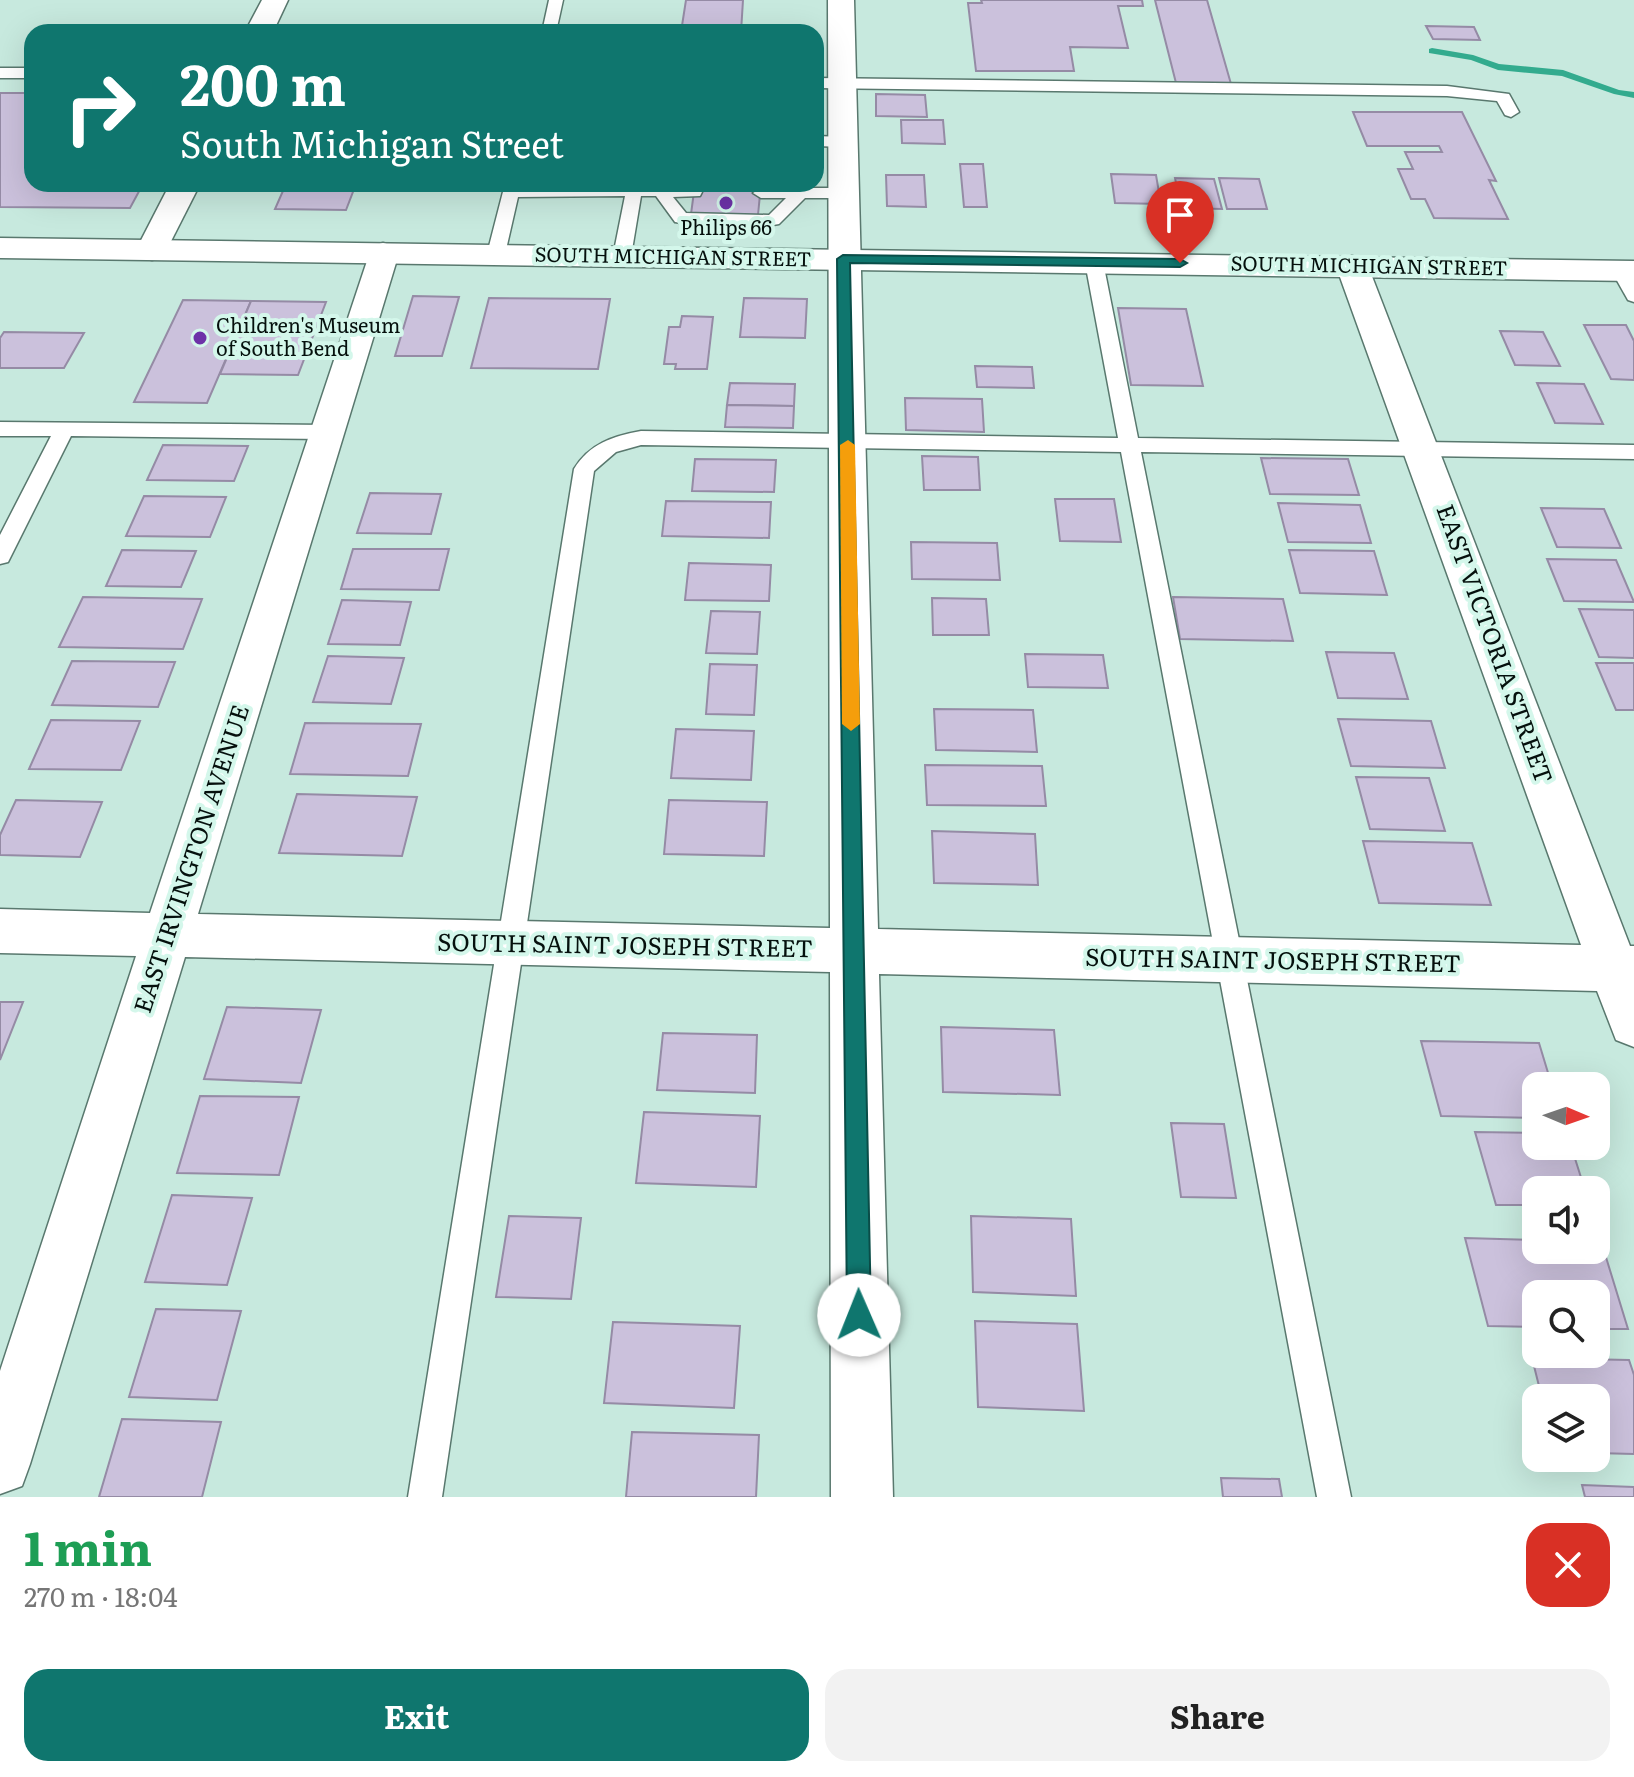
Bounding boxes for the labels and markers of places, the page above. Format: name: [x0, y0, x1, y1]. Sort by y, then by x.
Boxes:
pin: [1146, 181, 1214, 263]
marker: Philips 66: [717, 194, 735, 212]
place label: Philips 66: [680, 211, 772, 241]
place label: Children's Museum of South Bend: [216, 309, 400, 362]
marker: Children's Museum of South Bend: [191, 329, 209, 347]

